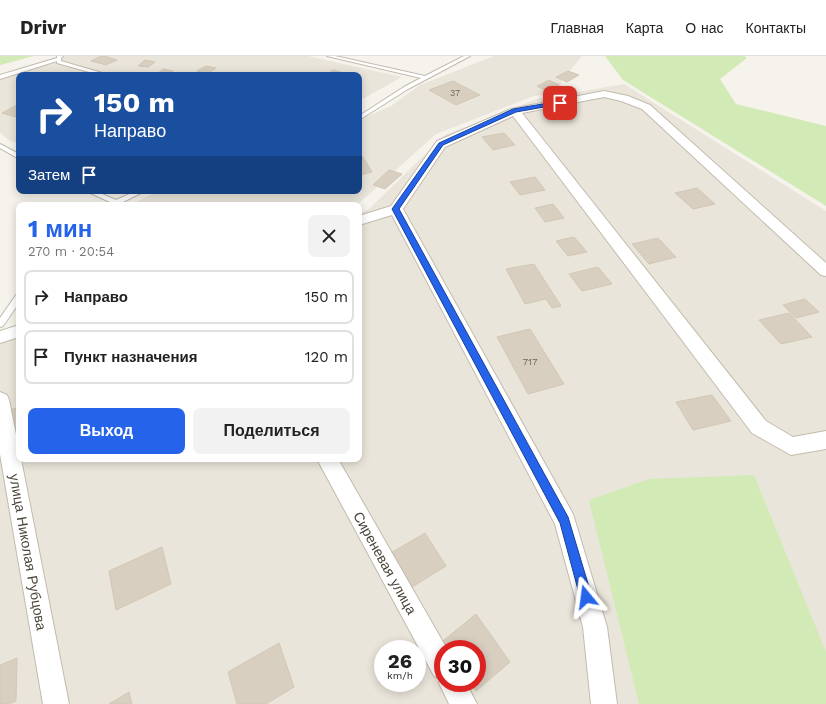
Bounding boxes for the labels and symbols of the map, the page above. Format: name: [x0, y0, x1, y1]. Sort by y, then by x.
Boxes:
pin: [543, 86, 577, 120]
house number: 37: [450, 88, 460, 98]
house number: 717: [522, 356, 538, 367]
street label: улица Николая Рубцова: [6, 473, 50, 632]
street label: Сиреневая улица: [350, 509, 420, 617]
position arrow: [565, 576, 607, 618]
speed limit sign: 30: [434, 640, 486, 692]

